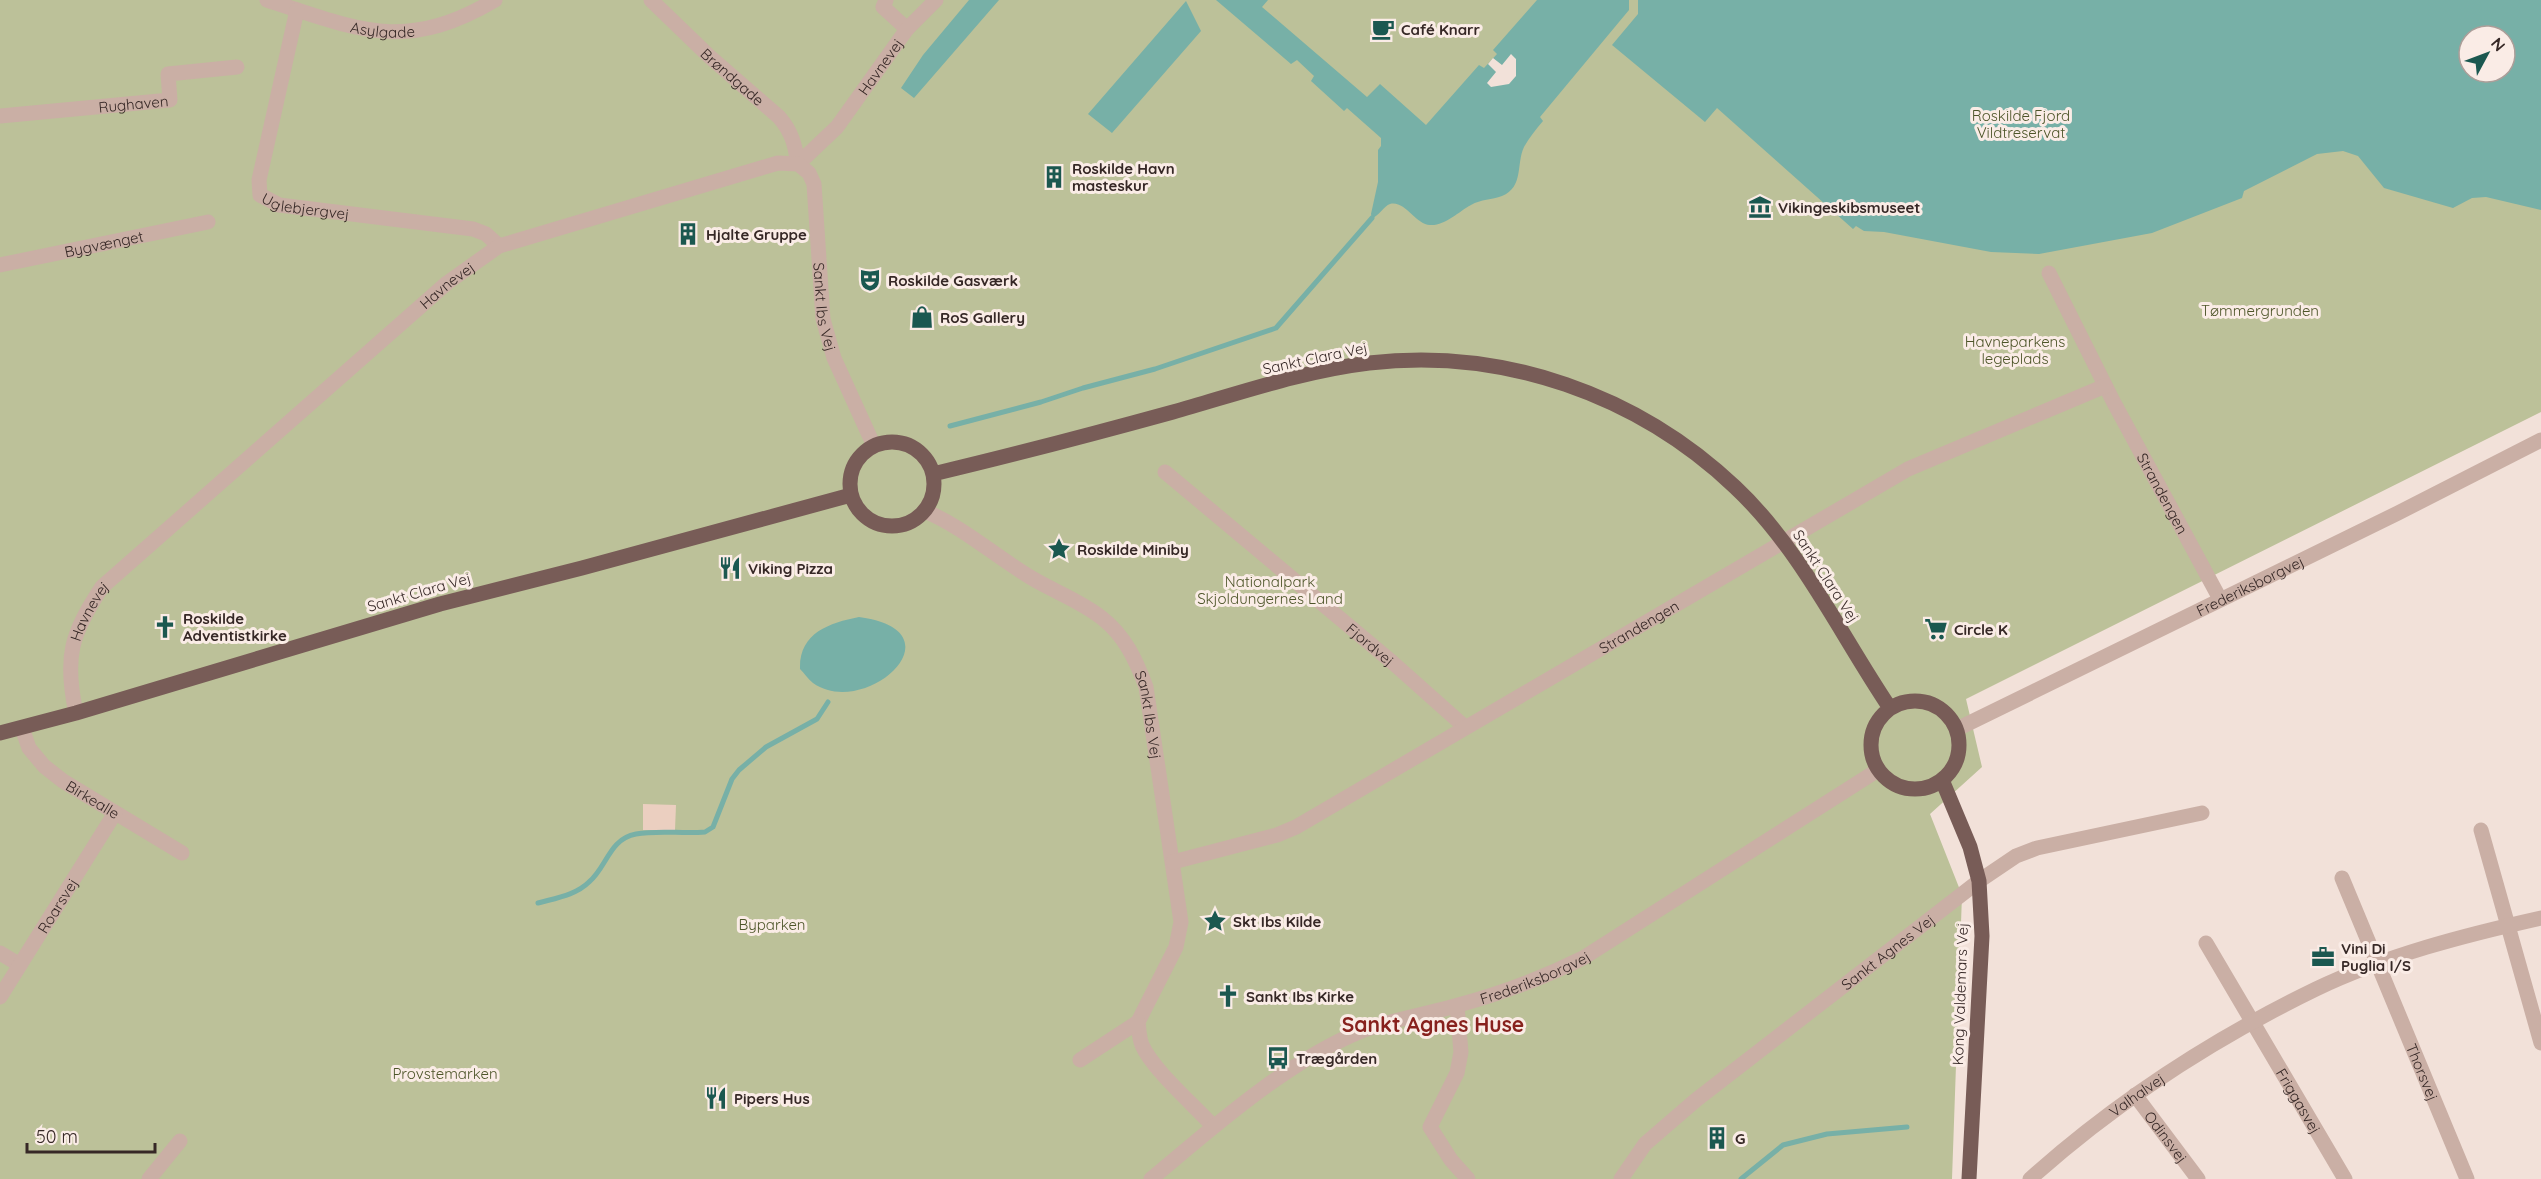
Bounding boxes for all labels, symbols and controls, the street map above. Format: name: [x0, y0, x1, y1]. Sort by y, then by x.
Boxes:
cafe icon: Café Knarr: [1370, 16, 1396, 42]
street label: Asylgade: [349, 17, 416, 41]
place label: Café Knarr: [1401, 20, 1481, 39]
north arrow: [2457, 24, 2517, 84]
text: N: [2487, 33, 2510, 55]
street label: Havnevej: [853, 35, 907, 99]
street label: Brøndgade: [697, 44, 768, 110]
street label: Rughaven: [98, 91, 169, 116]
park label: Roskilde Fjord Vildtreservat: [1972, 106, 2070, 142]
place label: Roskilde Havn masteskur: [1072, 159, 1175, 195]
building icon: Roskilde Havn masteskur: [1041, 164, 1067, 190]
street label: Uglebjergvej: [259, 188, 350, 223]
museum icon: Vikingeskibsmuseet: [1747, 194, 1773, 220]
place label: Vikingeskibsmuseet: [1778, 198, 1921, 217]
building icon: Hjalte Gruppe: [675, 221, 701, 247]
place label: Hjalte Gruppe: [706, 225, 807, 244]
street label: Bygvænget: [63, 226, 145, 261]
street label: Havnevej: [415, 257, 478, 313]
street label: Sankt Ibs Vej: [810, 262, 841, 353]
theatre icon: Roskilde Gasværk: [857, 267, 883, 293]
place label: Roskilde Gasværk: [888, 271, 1018, 290]
park label: Tømmergrunden: [2201, 301, 2319, 320]
shop icon: RoS Gallery: [909, 304, 935, 330]
place label: RoS Gallery: [940, 308, 1025, 327]
park label: Havneparkens legeplads: [1965, 332, 2065, 368]
street label: Sankt Clara Vej: [1261, 338, 1369, 378]
street label: Strandengen: [2133, 449, 2192, 537]
street label: Sankt Clara Vej: [1789, 526, 1863, 626]
place icon: Roskilde Miniby: [1046, 536, 1072, 562]
place label: Roskilde Miniby: [1077, 540, 1189, 559]
street label: Frederiksborgvej: [2193, 551, 2307, 620]
restaurant icon: Viking Pizza: [717, 555, 743, 581]
place label: Viking Pizza: [748, 559, 833, 578]
street label: Sankt Clara Vej: [365, 568, 473, 616]
park label: Nationalpark Skjoldungernes Land: [1197, 572, 1343, 608]
street label: Havnevej: [65, 577, 112, 643]
street label: Strandengen: [1595, 596, 1682, 657]
place label: Roskilde Adventistkirke: [183, 609, 287, 645]
church icon: Roskilde Adventistkirke: [152, 614, 178, 640]
supermarket icon: Circle K: [1923, 616, 1949, 642]
street label: Fjordvej: [1343, 619, 1398, 669]
place label: Circle K: [1954, 620, 2008, 639]
street label: Sankt Ibs Vej: [1131, 668, 1166, 760]
street label: Birkealle: [63, 776, 123, 823]
street label: Roarsvej: [33, 874, 82, 936]
place icon: Skt Ibs Kilde: [1202, 908, 1228, 934]
street label: Sankt Agnes Vej: [1837, 910, 1938, 994]
place label: Skt Ibs Kilde: [1233, 912, 1321, 931]
park label: Byparken: [738, 915, 806, 934]
street label: Kong Valdemars Vej: [1948, 922, 1972, 1066]
place label: Vini Di Puglia I/S: [2341, 939, 2411, 975]
office icon: Vini Di Puglia I/S: [2310, 944, 2336, 970]
street label: Frederiksborgvej: [1477, 946, 1594, 1008]
church icon: Sankt Ibs Kirke: [1215, 983, 1241, 1009]
place label: Sankt Ibs Kirke: [1246, 987, 1354, 1006]
district label: Sankt Agnes Huse: [1342, 1011, 1524, 1037]
street label: Thorsvej: [2402, 1041, 2443, 1103]
bus stop icon: Trægården: [1265, 1045, 1291, 1071]
place label: Trægården: [1296, 1049, 1377, 1068]
park label: Provstemarken: [392, 1064, 498, 1083]
street label: Friggasvej: [2272, 1065, 2325, 1137]
street label: Valhalvej: [2105, 1069, 2168, 1121]
restaurant icon: Pipers Hus: [703, 1085, 729, 1111]
place label: Pipers Hus: [734, 1089, 810, 1108]
street label: Odinsvej: [2141, 1107, 2192, 1166]
scale bar: [27, 1116, 154, 1154]
text: 50 m: [36, 1125, 78, 1148]
building icon: G: [1704, 1125, 1730, 1151]
place label: G: [1735, 1129, 1745, 1148]

